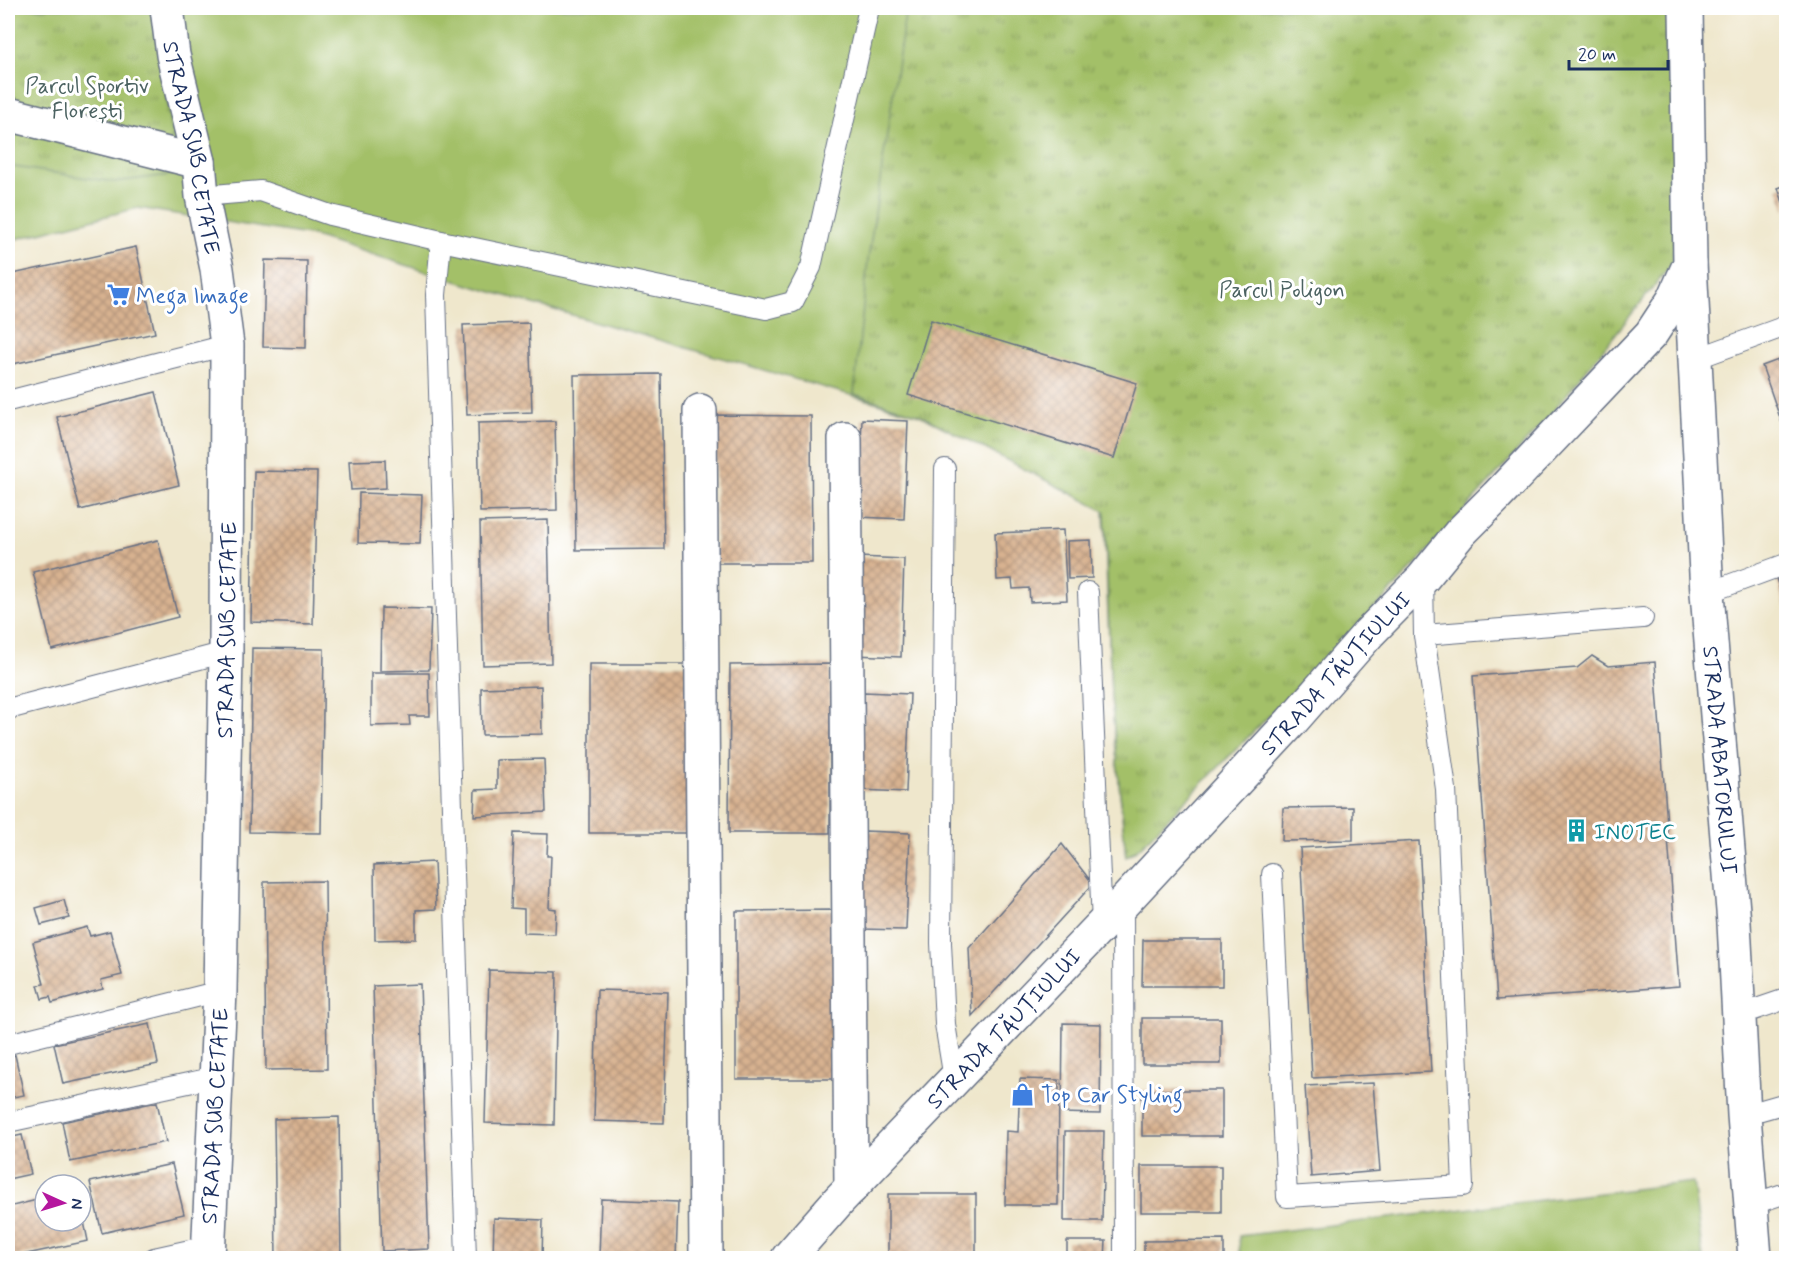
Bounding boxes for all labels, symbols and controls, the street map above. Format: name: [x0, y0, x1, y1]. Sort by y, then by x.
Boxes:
scale bar: [1569, 33, 1668, 71]
street label: STRADA SUB CETATE: [155, 40, 226, 257]
text: 20 m: [1578, 43, 1616, 67]
park label: Parcul Sportiv Florești: [25, 73, 149, 126]
park label: Parcul Poligon: [1219, 277, 1345, 306]
supermarket icon: Mega Image: [105, 282, 131, 308]
place label: Mega Image: [136, 283, 249, 314]
street label: STRADA SUB CETATE: [212, 521, 244, 739]
street label: STRADA TĂUȚIULUI: [1255, 586, 1418, 762]
street label: STRADA ABATORULUI: [1695, 645, 1742, 876]
building icon: INOTEC: [1563, 818, 1589, 844]
place label: INOTEC: [1594, 819, 1676, 847]
street label: STRADA TĂUȚIULUI: [921, 943, 1088, 1116]
street label: STRADA SUB CETATE: [196, 1007, 236, 1225]
shop icon: Top Car Styling: [1010, 1081, 1036, 1107]
place label: Top Car Styling: [1041, 1082, 1183, 1113]
north arrow: [33, 1173, 93, 1233]
text: N: [66, 1198, 87, 1210]

